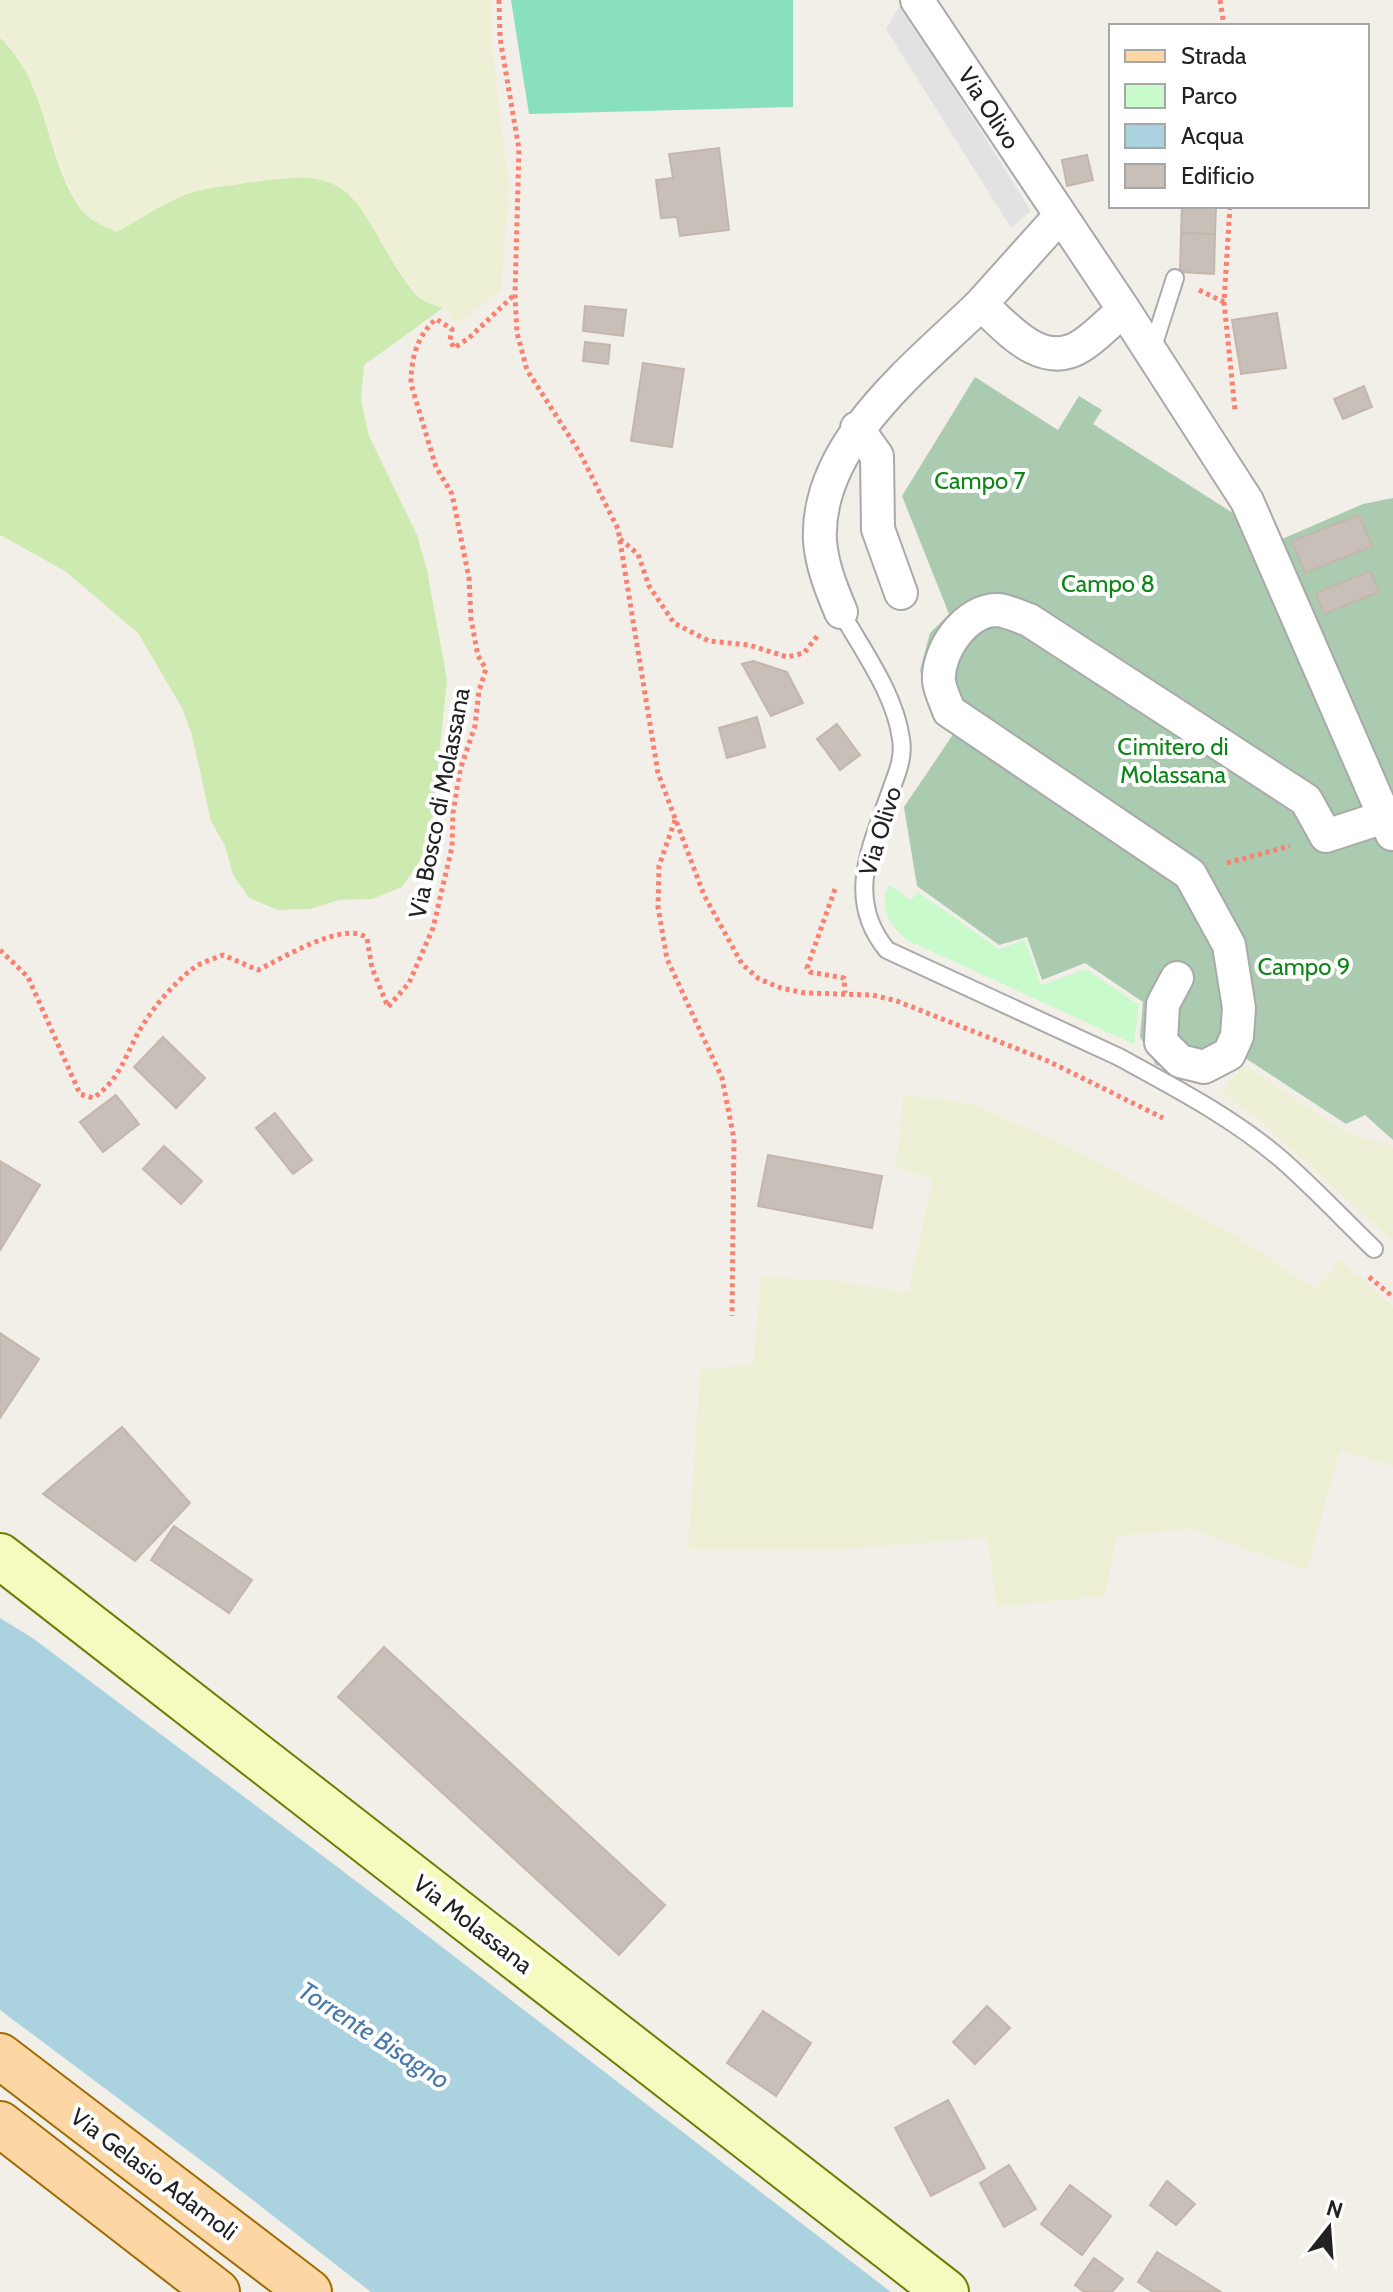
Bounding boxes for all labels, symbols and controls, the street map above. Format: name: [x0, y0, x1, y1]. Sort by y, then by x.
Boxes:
legend: [1109, 24, 1369, 208]
text: Strada: [1181, 41, 1247, 70]
street label: Via Olivo: [952, 62, 1026, 154]
text: Parco: [1181, 81, 1237, 110]
text: Acqua: [1181, 121, 1244, 150]
text: Edificio: [1181, 161, 1255, 190]
park label: Campo 7: [934, 466, 1026, 495]
park label: Campo 8: [1061, 569, 1155, 598]
street label: Via Bosco di Molassana: [402, 685, 476, 921]
park label: Cimitero di Molassana: [1117, 732, 1229, 789]
street label: Via Olivo: [853, 783, 907, 879]
park label: Campo 9: [1258, 952, 1350, 981]
street label: Via Molassana: [407, 1868, 539, 1980]
water label: Torrente Bisagno: [292, 1974, 456, 2096]
street label: Via Gelasio Adamoli: [65, 2102, 243, 2246]
north arrow: [1289, 2188, 1369, 2268]
text: N: [1323, 2194, 1346, 2225]

